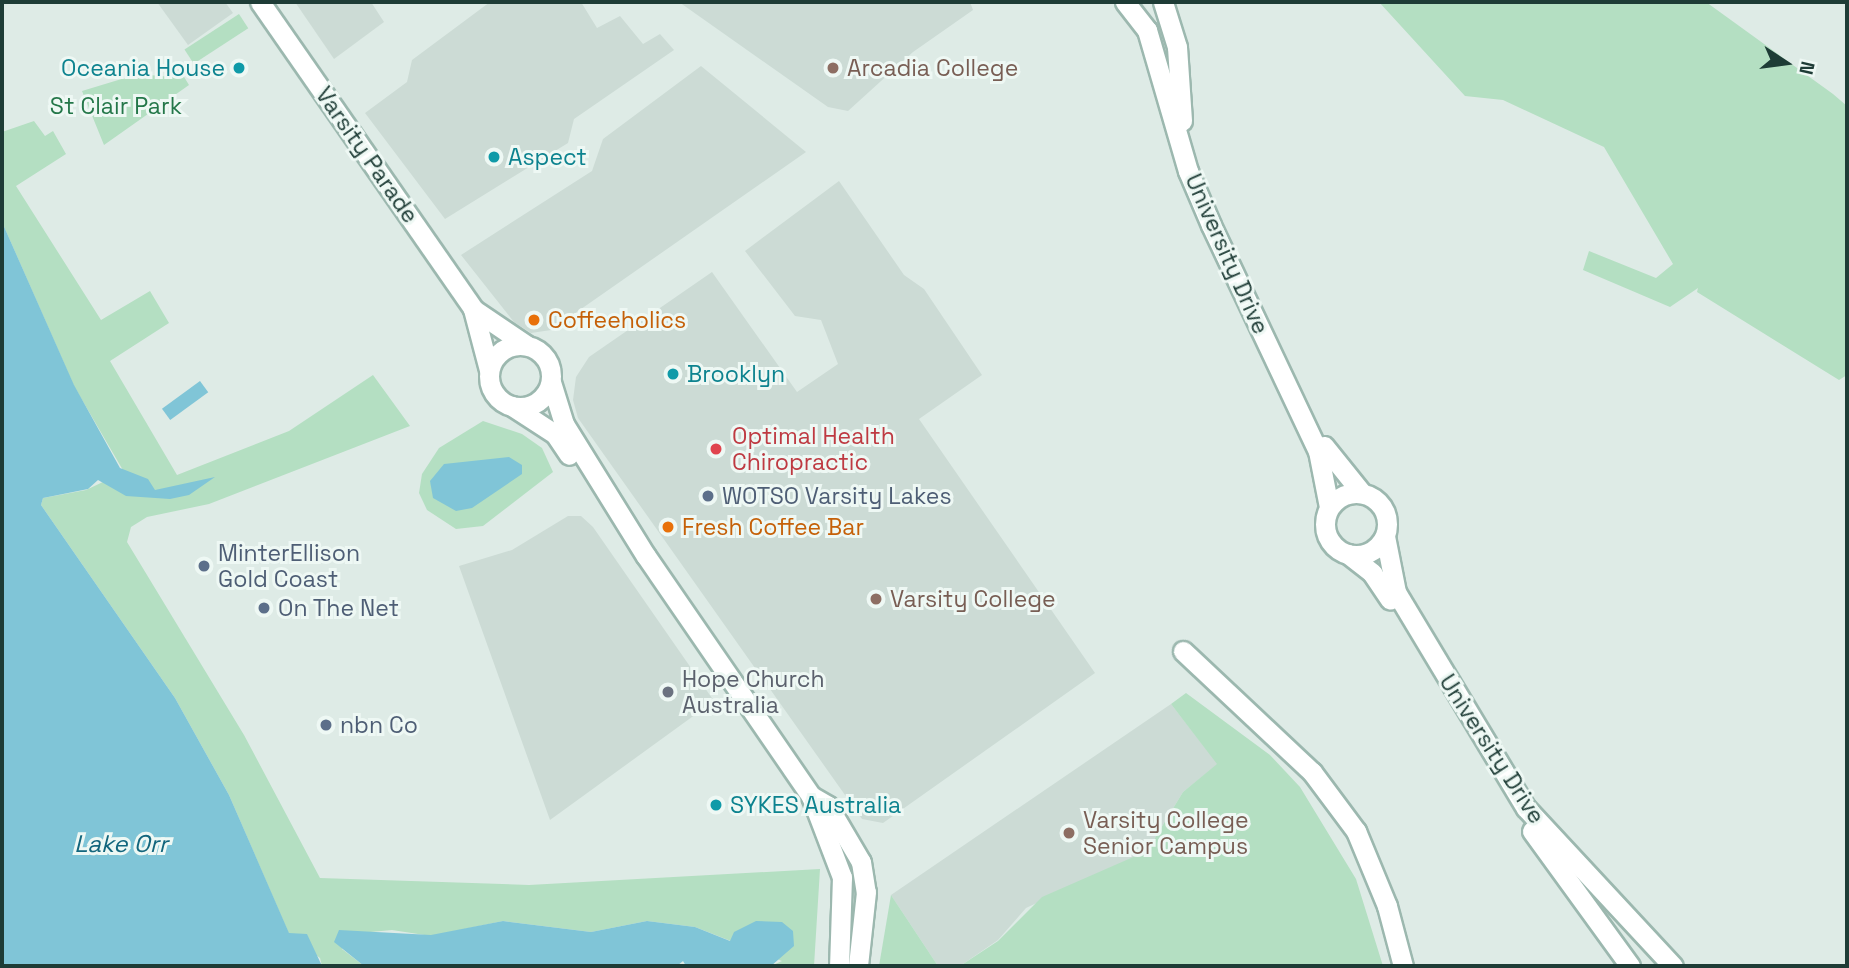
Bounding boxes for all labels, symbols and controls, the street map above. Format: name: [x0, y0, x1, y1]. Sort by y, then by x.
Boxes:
north arrow: [1751, 28, 1821, 98]
place label: Oceania House: [61, 54, 225, 82]
place label: Arcadia College: [847, 54, 1018, 82]
text: N: [1793, 59, 1821, 77]
marker: Oceania House: [231, 60, 247, 76]
marker: Arcadia College: [825, 60, 841, 76]
street label: Varsity Parade: [310, 82, 424, 228]
park label: St Clair Park: [50, 92, 182, 120]
place label: Aspect: [508, 143, 587, 171]
marker: Aspect: [486, 149, 502, 165]
street label: University Drive: [1179, 170, 1275, 338]
place label: Coffeeholics: [548, 306, 686, 334]
marker: Coffeeholics: [526, 312, 542, 328]
place label: Brooklyn: [687, 360, 785, 388]
marker: Brooklyn: [665, 366, 681, 382]
place label: Optimal Health Chiropractic: [732, 422, 895, 476]
marker: Optimal Health Chiropractic: [706, 439, 726, 459]
place label: WOTSO Varsity Lakes: [722, 482, 952, 510]
marker: WOTSO Varsity Lakes: [700, 488, 716, 504]
place label: Fresh Coffee Bar: [682, 513, 864, 541]
marker: Fresh Coffee Bar: [660, 519, 676, 535]
place label: MinterEllison Gold Coast: [218, 539, 360, 593]
marker: MinterEllison Gold Coast: [196, 558, 212, 574]
place label: Varsity College: [890, 585, 1056, 613]
marker: Varsity College: [868, 591, 884, 607]
place label: On The Net: [278, 594, 400, 622]
marker: On The Net: [256, 600, 272, 616]
place label: Hope Church Australia: [682, 665, 825, 719]
street label: University Drive: [1433, 669, 1551, 829]
marker: Hope Church Australia: [660, 684, 676, 700]
place label: nbn Co: [340, 711, 418, 739]
marker: nbn Co: [318, 717, 334, 733]
place label: SYKES Australia: [730, 791, 902, 819]
marker: SYKES Australia: [708, 797, 724, 813]
place label: Varsity College Senior Campus: [1083, 806, 1249, 860]
marker: Varsity College Senior Campus: [1061, 825, 1077, 841]
water label: Lake Orr: [74, 830, 168, 858]

